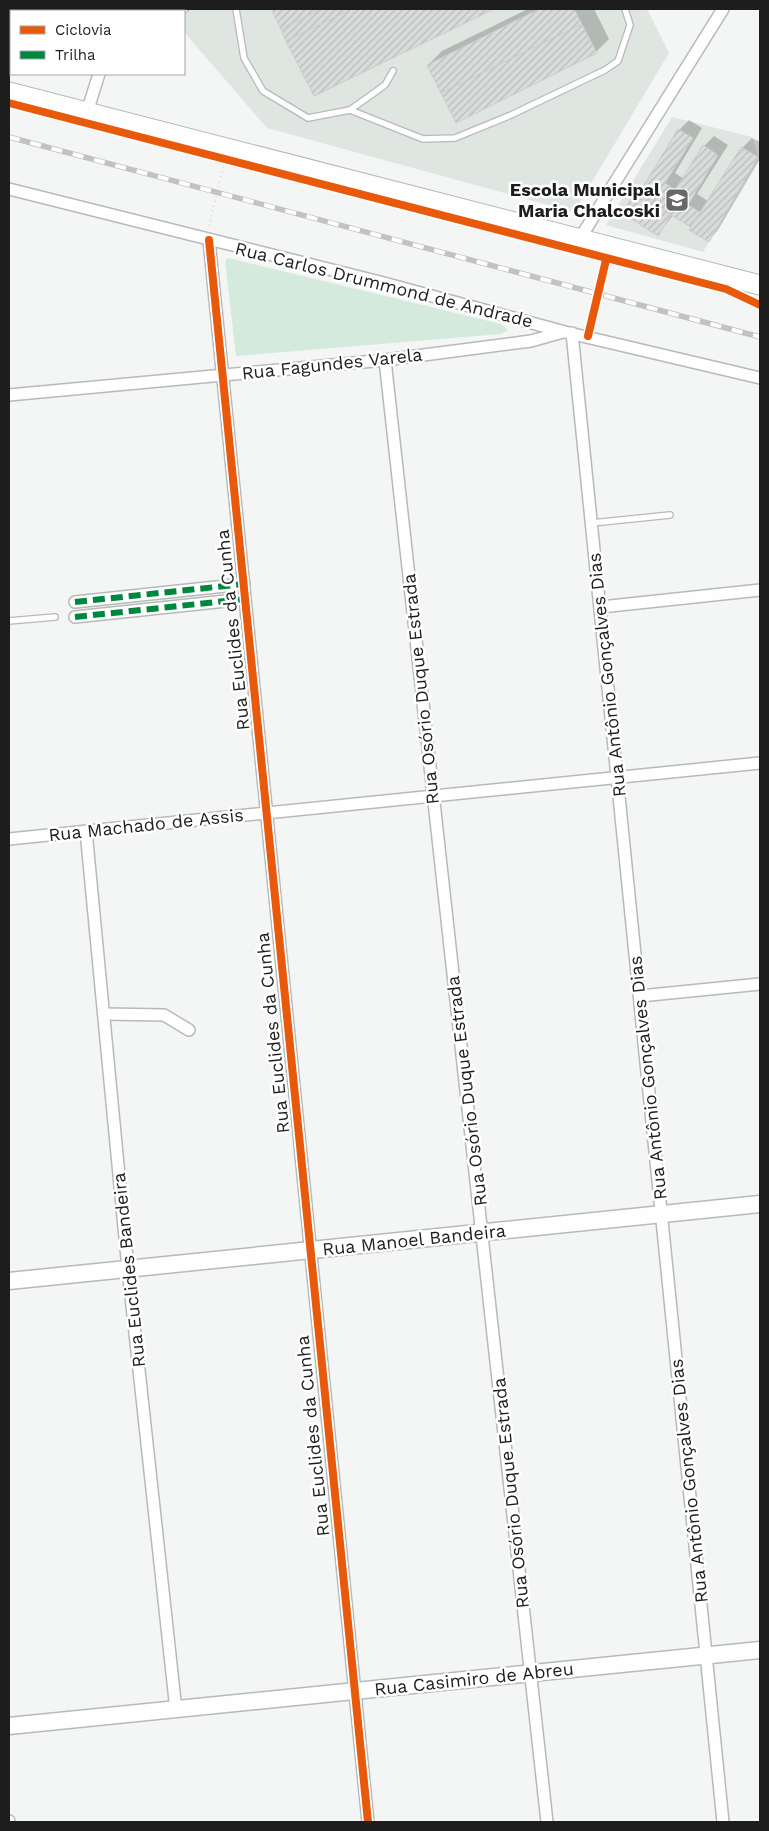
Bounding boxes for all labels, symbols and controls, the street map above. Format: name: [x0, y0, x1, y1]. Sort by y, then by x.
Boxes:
legend: [10, 10, 185, 75]
text: Ciclovia: [55, 21, 112, 39]
text: Trilha: [55, 46, 96, 64]
place label: Escola Municipal Maria Chalcoski: [510, 179, 660, 221]
school or university icon: Escola Municipal Maria Chalcoski: [664, 187, 690, 213]
street label: Rua Carlos Drummond de Andrade: [233, 237, 535, 332]
street label: Rua Fagundes Varela: [241, 344, 423, 383]
street label: Rua Euclides da Cunha: [212, 529, 253, 732]
street label: Rua Antônio Gonçalves Dias: [583, 552, 630, 798]
street label: Rua Osório Duque Estrada: [398, 573, 443, 805]
street label: Rua Machado de Assis: [47, 804, 245, 845]
street label: Rua Euclides da Cunha: [252, 932, 293, 1135]
street label: Rua Antônio Gonçalves Dias: [624, 955, 671, 1201]
street label: Rua Osório Duque Estrada: [442, 975, 491, 1207]
street label: Rua Euclides Bandeira: [108, 1172, 149, 1368]
street label: Rua Manoel Bandeira: [321, 1219, 507, 1260]
street label: Rua Euclides da Cunha: [292, 1335, 333, 1538]
street label: Rua Antônio Gonçalves Dias: [665, 1358, 712, 1604]
street label: Rua Osório Duque Estrada: [488, 1377, 533, 1609]
street label: Rua Casimiro de Abreu: [373, 1658, 575, 1699]

